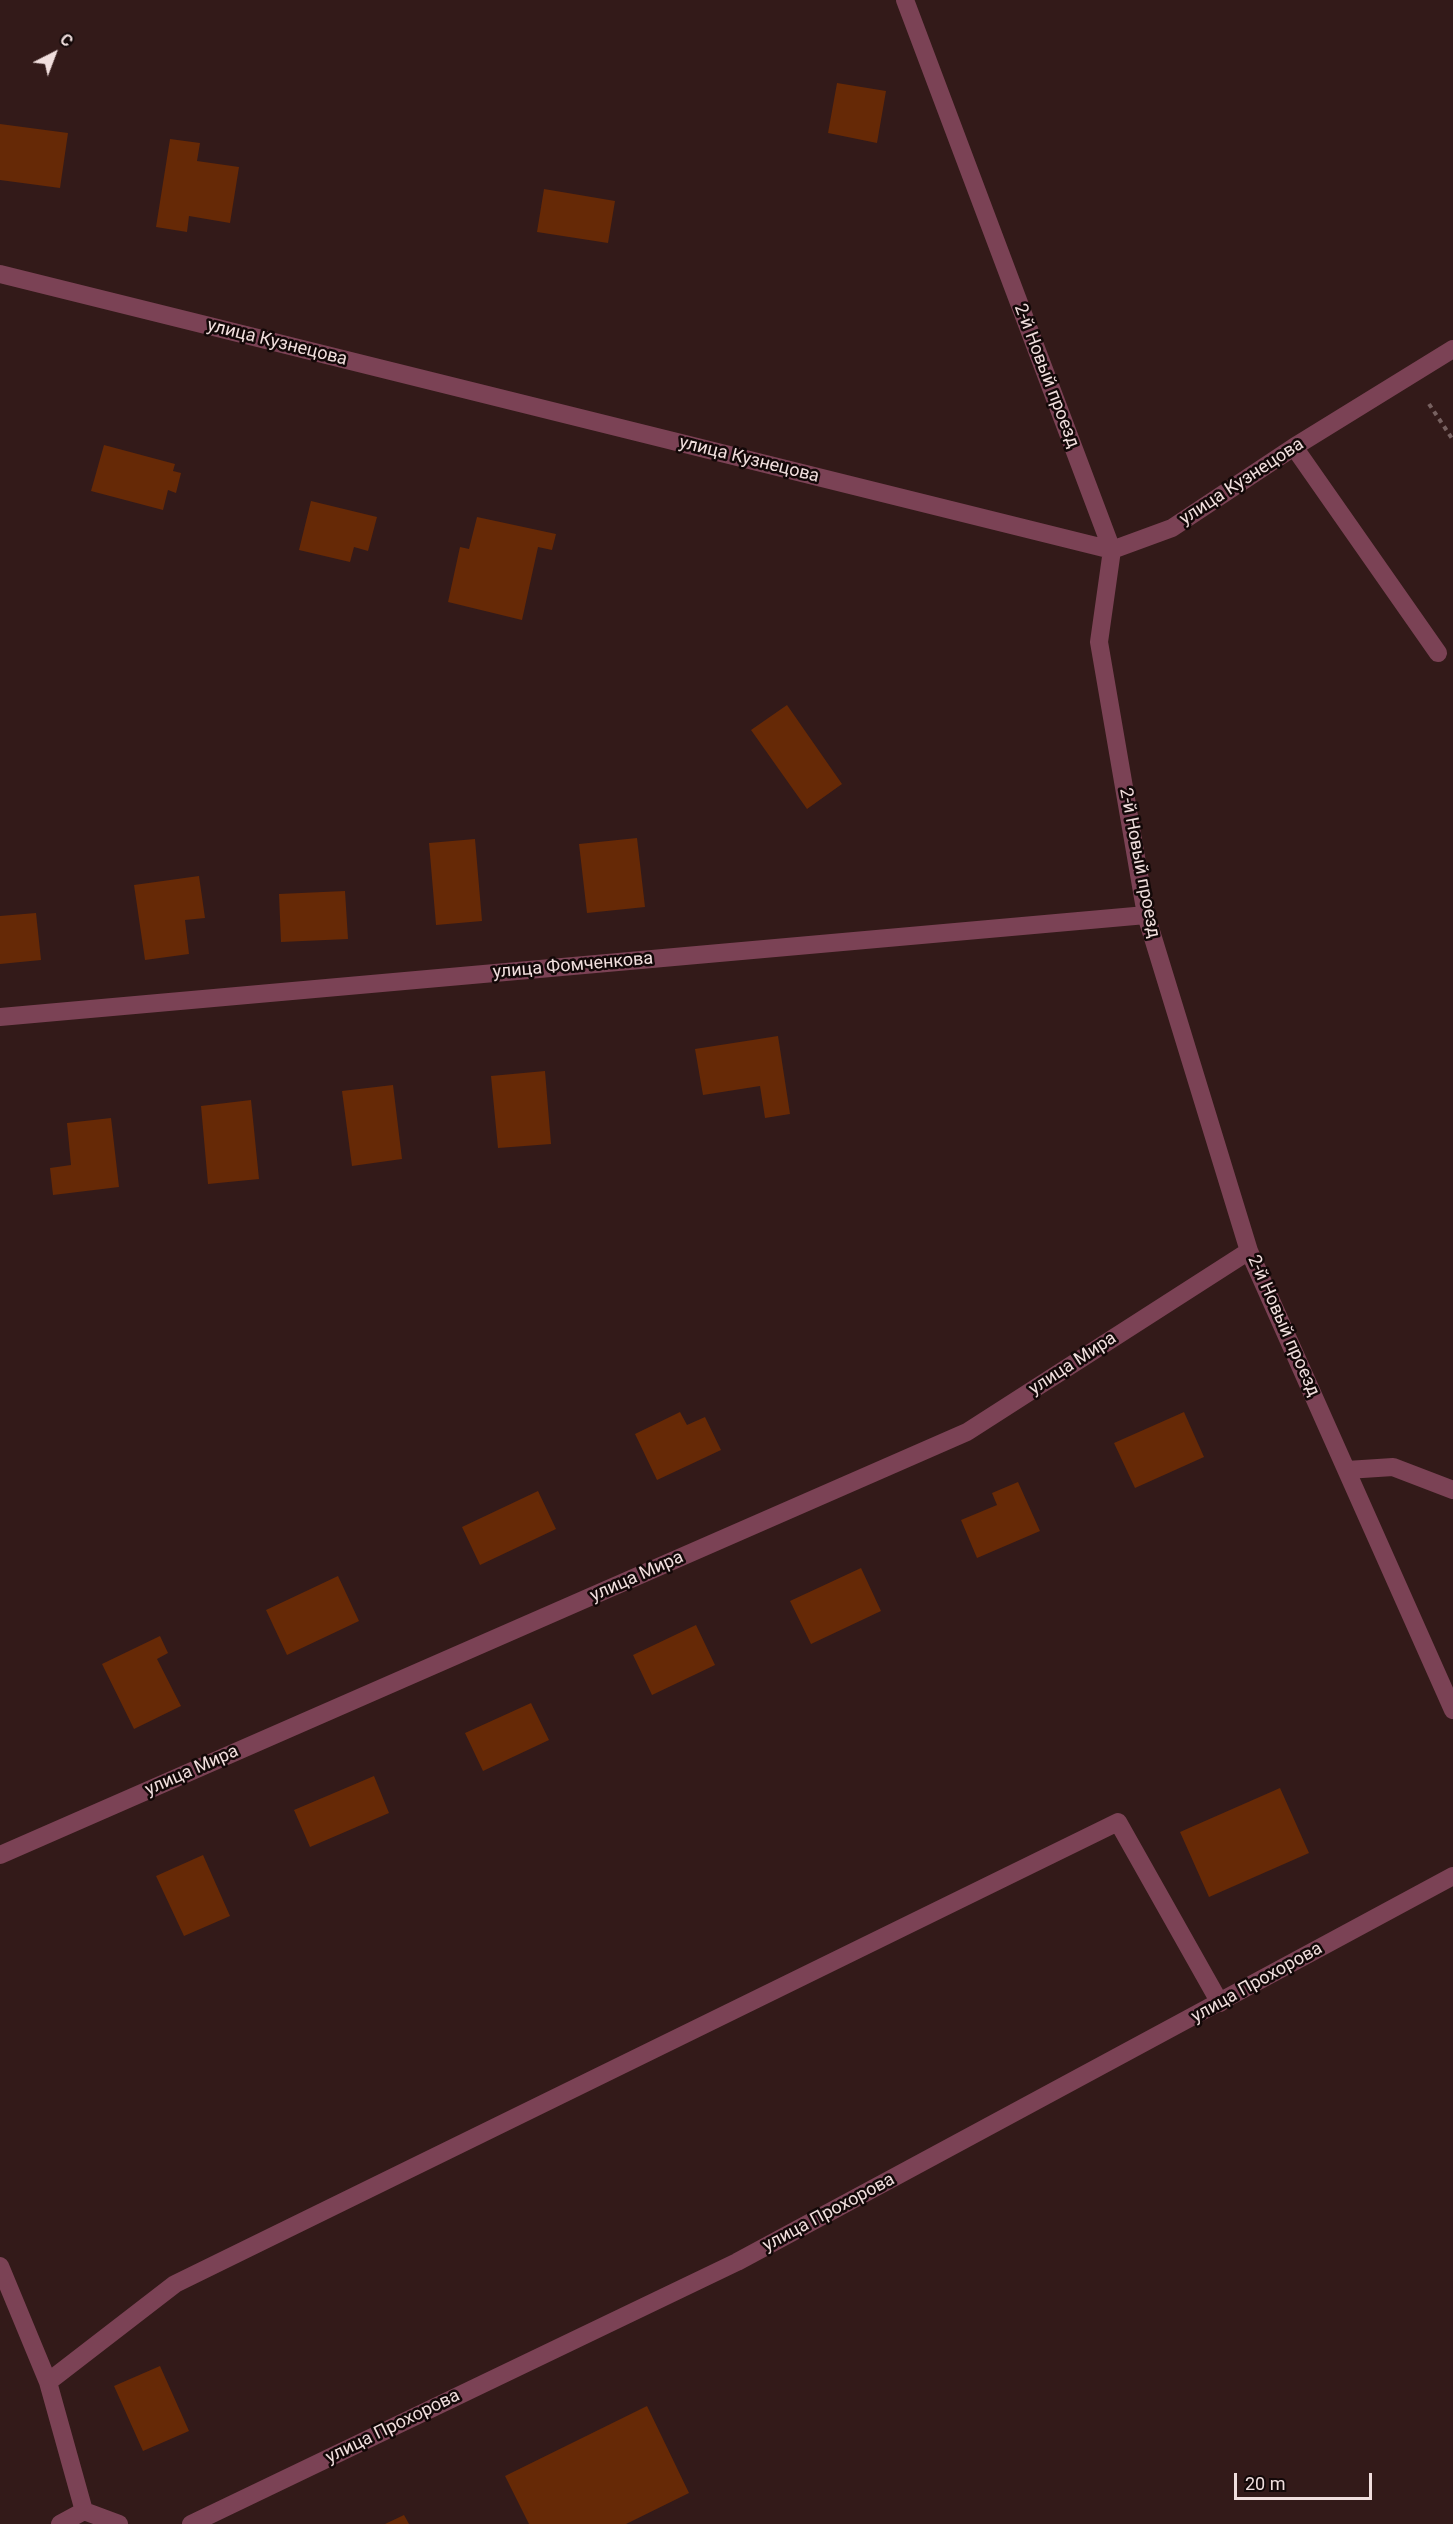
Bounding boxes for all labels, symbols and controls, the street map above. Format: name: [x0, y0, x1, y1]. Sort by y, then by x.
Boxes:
north arrow: [24, 24, 84, 84]
text: С: [56, 30, 77, 51]
street label: 2-й Новый проезд: [1009, 301, 1083, 451]
street label: улица Кузнецова: [205, 315, 349, 371]
street label: улица Кузнецова: [677, 432, 821, 488]
street label: улица Кузнецова: [1176, 434, 1308, 530]
street label: 2-й Новый проезд: [1114, 786, 1164, 940]
street label: улица Фомченкова: [492, 948, 654, 984]
street label: 2-й Новый проезд: [1242, 1252, 1324, 1400]
street label: улица Мира: [1025, 1328, 1121, 1400]
street label: улица Мира: [587, 1547, 687, 1607]
street label: улица Мира: [142, 1741, 242, 1801]
street label: улица Прохорова: [1188, 1938, 1326, 2028]
street label: улица Прохорова: [759, 2169, 899, 2257]
street label: улица Прохорова: [322, 2385, 464, 2469]
scale bar: [1237, 2461, 1375, 2499]
text: 20 m: [1245, 2473, 1285, 2494]

